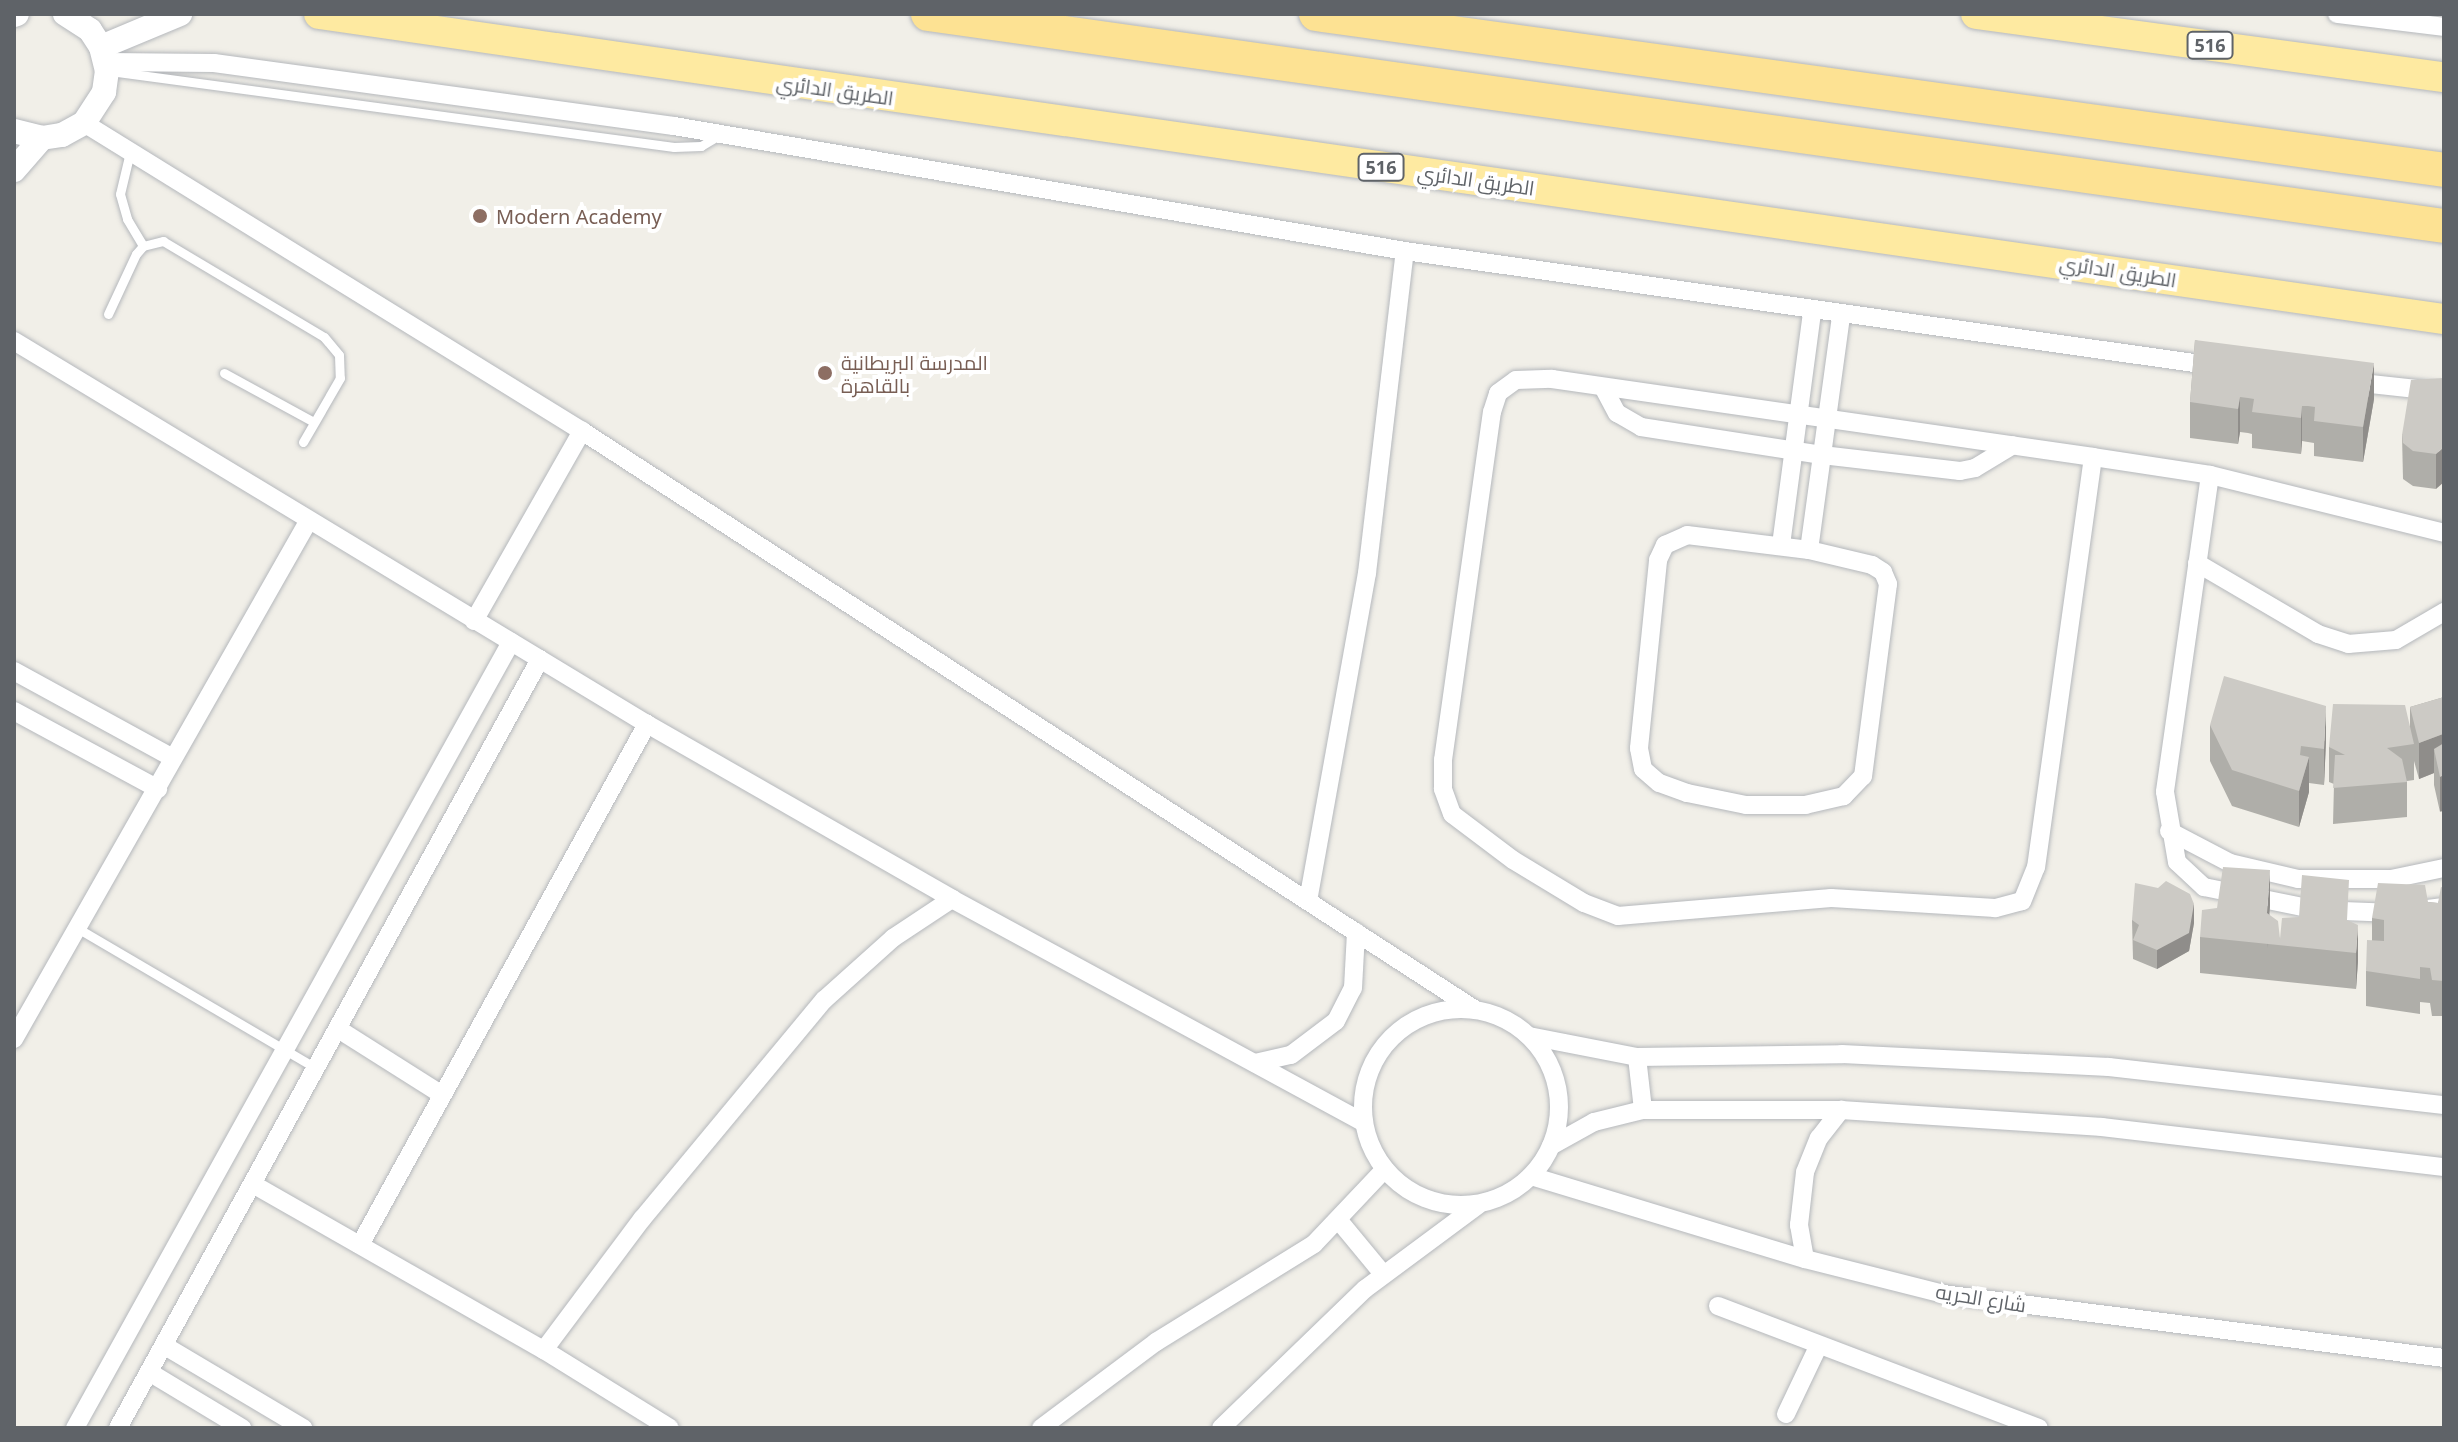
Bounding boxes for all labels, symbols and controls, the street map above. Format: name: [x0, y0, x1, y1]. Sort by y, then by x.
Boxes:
road number: 516: [2186, 31, 2234, 59]
street label: الطريق الدائري: [775, 70, 895, 110]
road number: 516: [1357, 153, 1405, 181]
street label: الطريق الدائري: [1416, 160, 1536, 200]
place label: Modern Academy: [496, 204, 662, 228]
marker: Modern Academy: [471, 207, 489, 225]
street label: الطريق الدائري: [2058, 250, 2178, 292]
place label: المدرسة البريطانية بالقاهرة: [841, 350, 988, 397]
marker: المدرسة البريطانية بالقاهرة: [816, 364, 834, 382]
street label: شارع الحريه: [1934, 1279, 2028, 1317]

